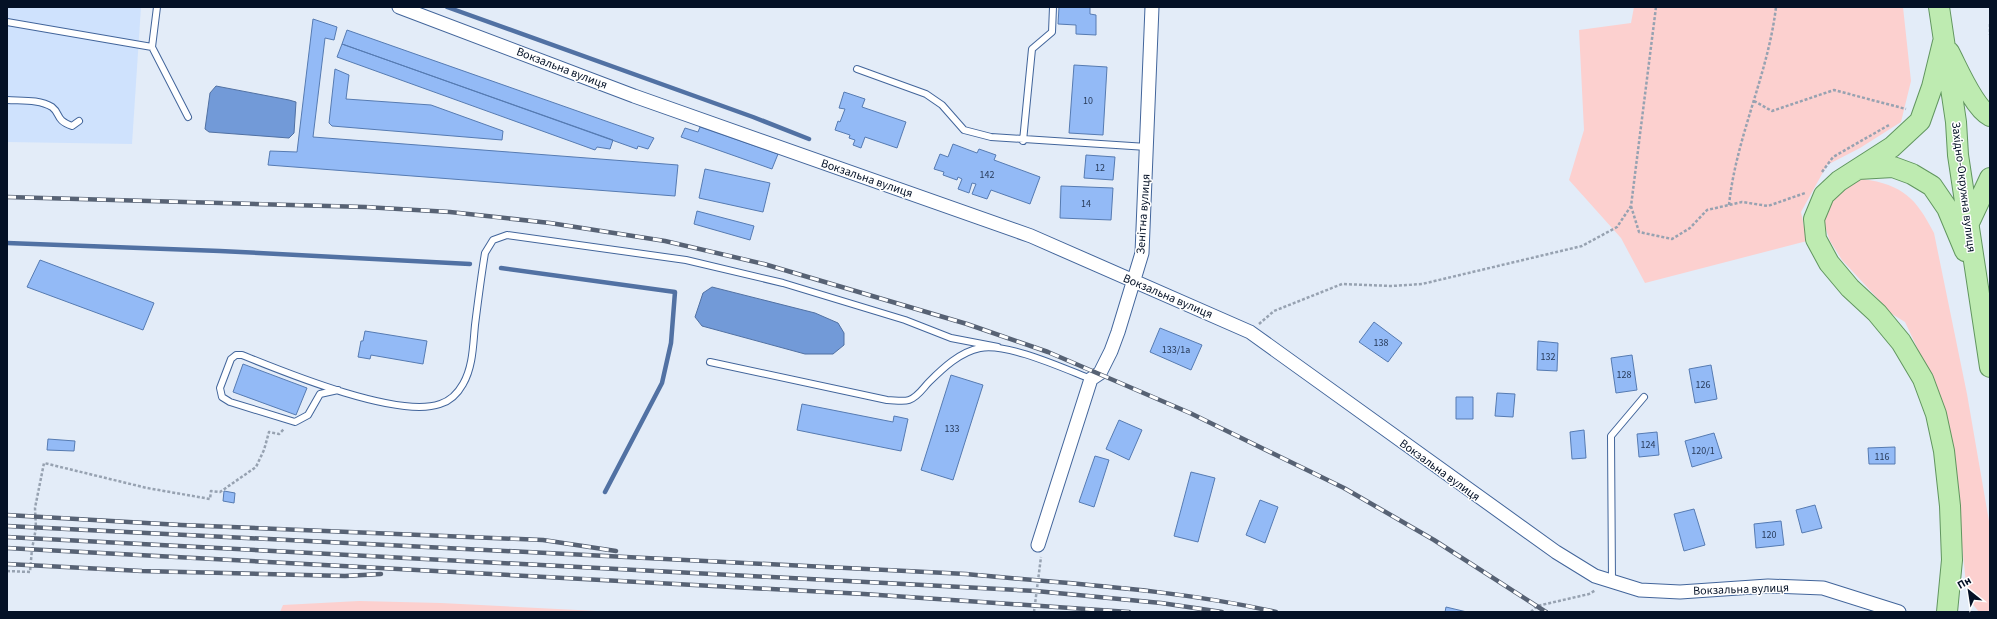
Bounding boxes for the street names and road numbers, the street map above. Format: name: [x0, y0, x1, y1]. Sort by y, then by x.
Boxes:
street label: Вокзальна вулиця: [514, 43, 610, 94]
street label: Західно-Окружна вулиця: [1947, 121, 1980, 253]
street label: Вокзальна вулиця: [819, 155, 915, 202]
street label: Зенітна вулиця: [1132, 173, 1155, 255]
street label: Вокзальна вулиця: [1120, 270, 1215, 323]
street label: Вокзальна вулиця: [1396, 435, 1484, 506]
street label: Вокзальна вулиця: [1693, 579, 1789, 600]

